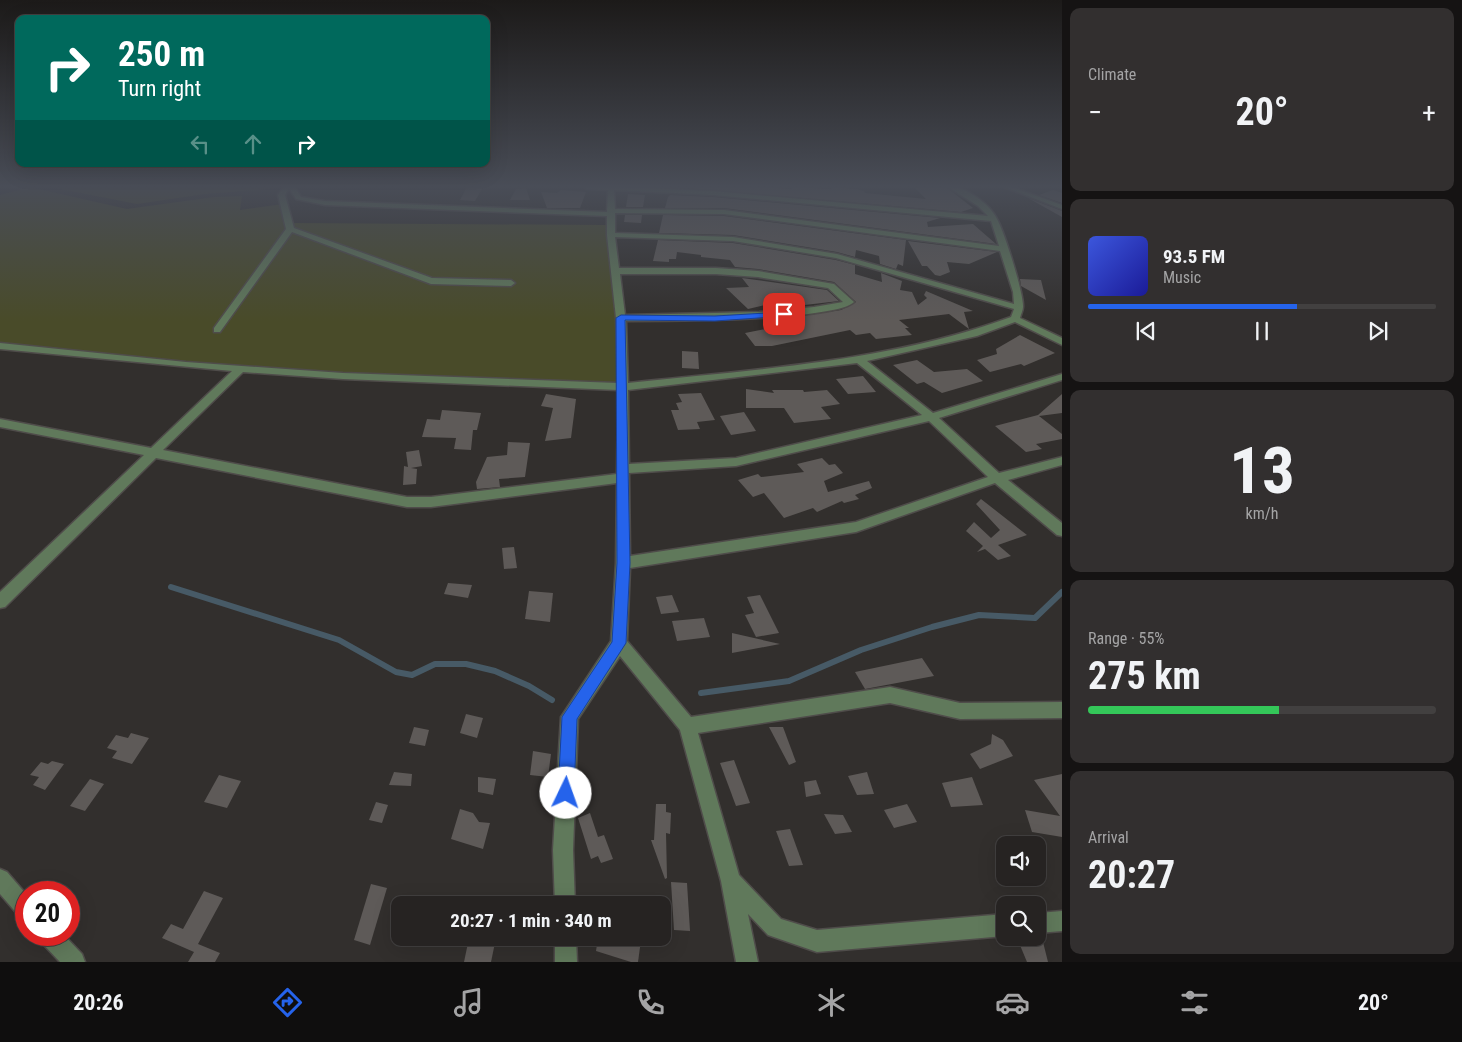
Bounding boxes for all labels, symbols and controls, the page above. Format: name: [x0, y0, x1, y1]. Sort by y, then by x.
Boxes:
text: 250 m: [118, 34, 205, 75]
icon: right: [35, 35, 100, 100]
text: Climate: [1088, 65, 1136, 84]
text: Turn right: [118, 76, 201, 101]
text: 20°: [1235, 90, 1289, 134]
text: −: [1088, 96, 1102, 129]
text: +: [1422, 96, 1436, 129]
icon: left: [186, 130, 214, 158]
icon: ahead: [239, 130, 267, 158]
icon: right: [292, 130, 320, 158]
text: 93.5 FM: [1163, 245, 1225, 268]
text: Music: [1163, 268, 1201, 287]
pin: [763, 293, 805, 335]
icon: arrive: [770, 300, 798, 328]
icon: previous: [1132, 317, 1160, 345]
icon: pause: [1248, 317, 1276, 345]
icon: next: [1364, 317, 1392, 345]
text: 13: [1229, 433, 1295, 509]
text: km/h: [1246, 504, 1278, 523]
text: Range · 55%: [1088, 629, 1164, 648]
text: 275 km: [1088, 654, 1201, 698]
position arrow: [539, 766, 591, 818]
text: Arrival: [1088, 828, 1129, 847]
map controls: [996, 836, 1046, 946]
button: sound: [996, 836, 1046, 886]
text: 20:27: [1088, 853, 1175, 897]
speed limit sign: 20: [15, 881, 80, 946]
button: search: [996, 896, 1046, 946]
text: 20:27 · 1 min · 340 m: [450, 909, 612, 932]
icon: directions: [270, 985, 305, 1020]
icon: music: [451, 985, 486, 1020]
icon: phone: [633, 985, 668, 1020]
icon: climate: [814, 985, 849, 1020]
icon: car: [995, 985, 1030, 1020]
icon: filters: [1177, 985, 1212, 1020]
text: 20:26: [73, 990, 124, 1015]
text: 20°: [1358, 990, 1389, 1015]

